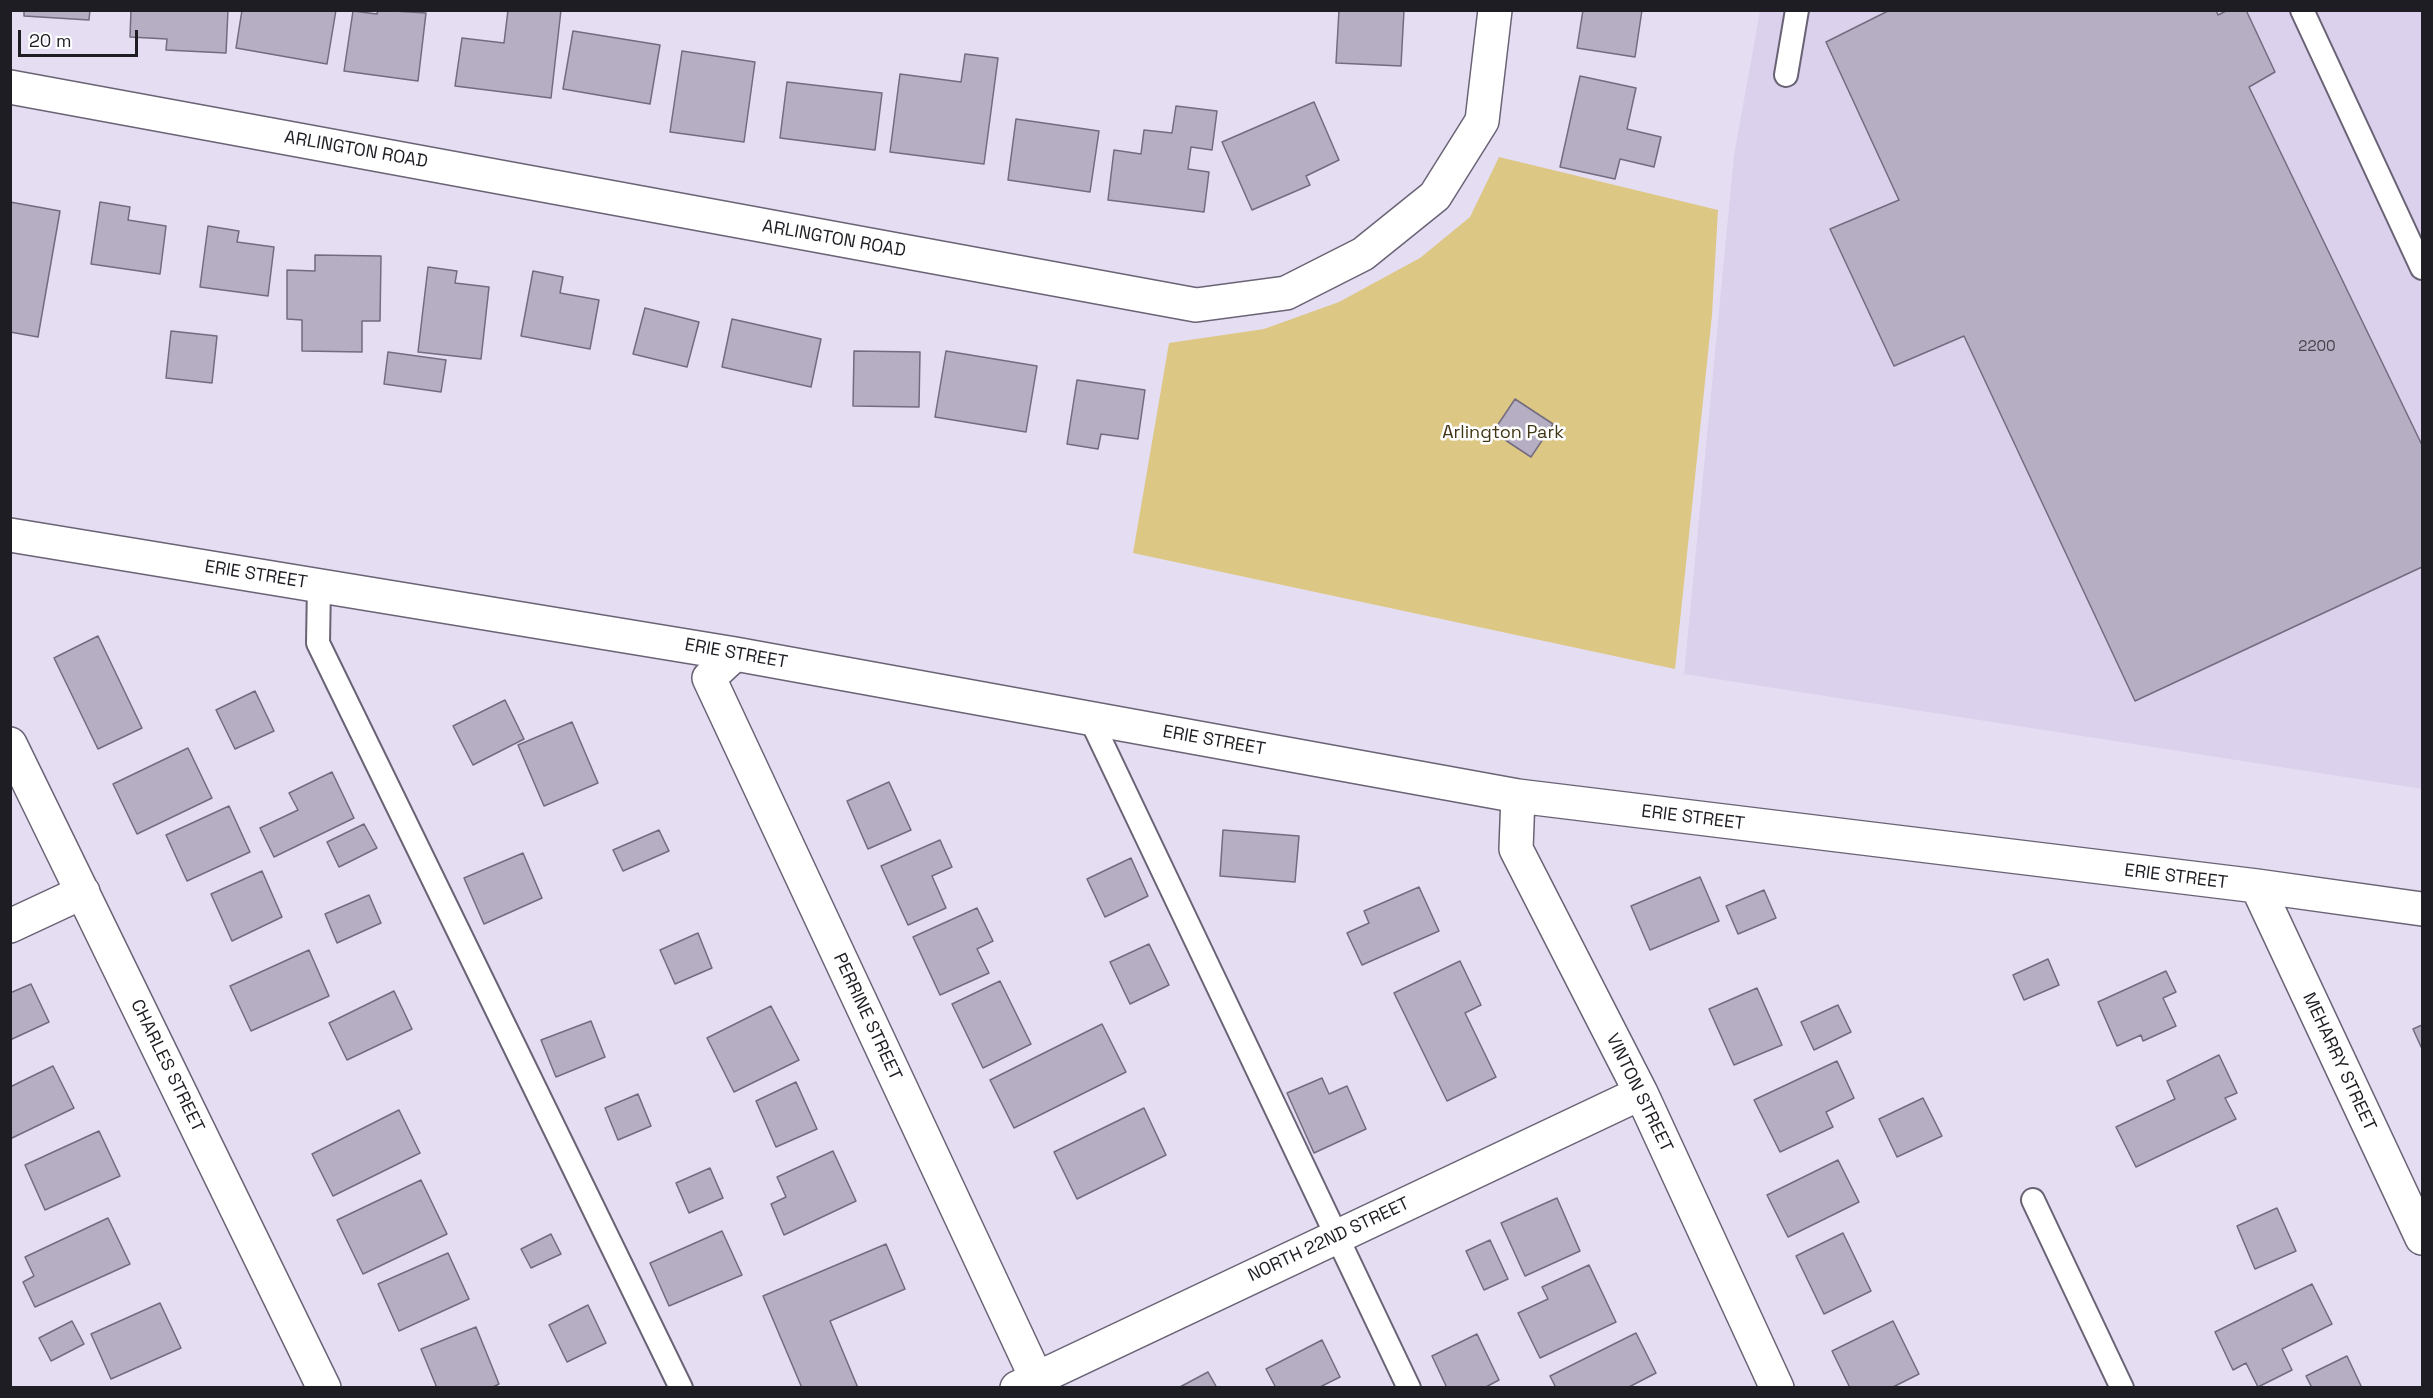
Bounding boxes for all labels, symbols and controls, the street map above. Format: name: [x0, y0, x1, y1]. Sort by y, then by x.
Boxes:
scale bar: [21, 18, 141, 56]
text: 20 m: [29, 29, 72, 52]
street label: ARLINGTON ROAD: [283, 127, 429, 173]
street label: ARLINGTON ROAD: [761, 216, 907, 262]
house number: 2200: [2298, 338, 2336, 356]
park label: Arlington Park: [1442, 422, 1564, 444]
street label: ERIE STREET: [203, 556, 309, 594]
street label: ERIE STREET: [683, 634, 789, 674]
street label: ERIE STREET: [1161, 721, 1267, 761]
street label: ERIE STREET: [1640, 801, 1746, 835]
street label: ERIE STREET: [2123, 860, 2229, 894]
street label: PERRINE STREET: [828, 950, 906, 1084]
street label: MEHARRY STREET: [2297, 989, 2381, 1135]
street label: CHARLES STREET: [126, 996, 208, 1136]
street label: VINTON STREET: [1601, 1030, 1677, 1156]
street label: NORTH 22ND STREET: [1245, 1193, 1413, 1287]

